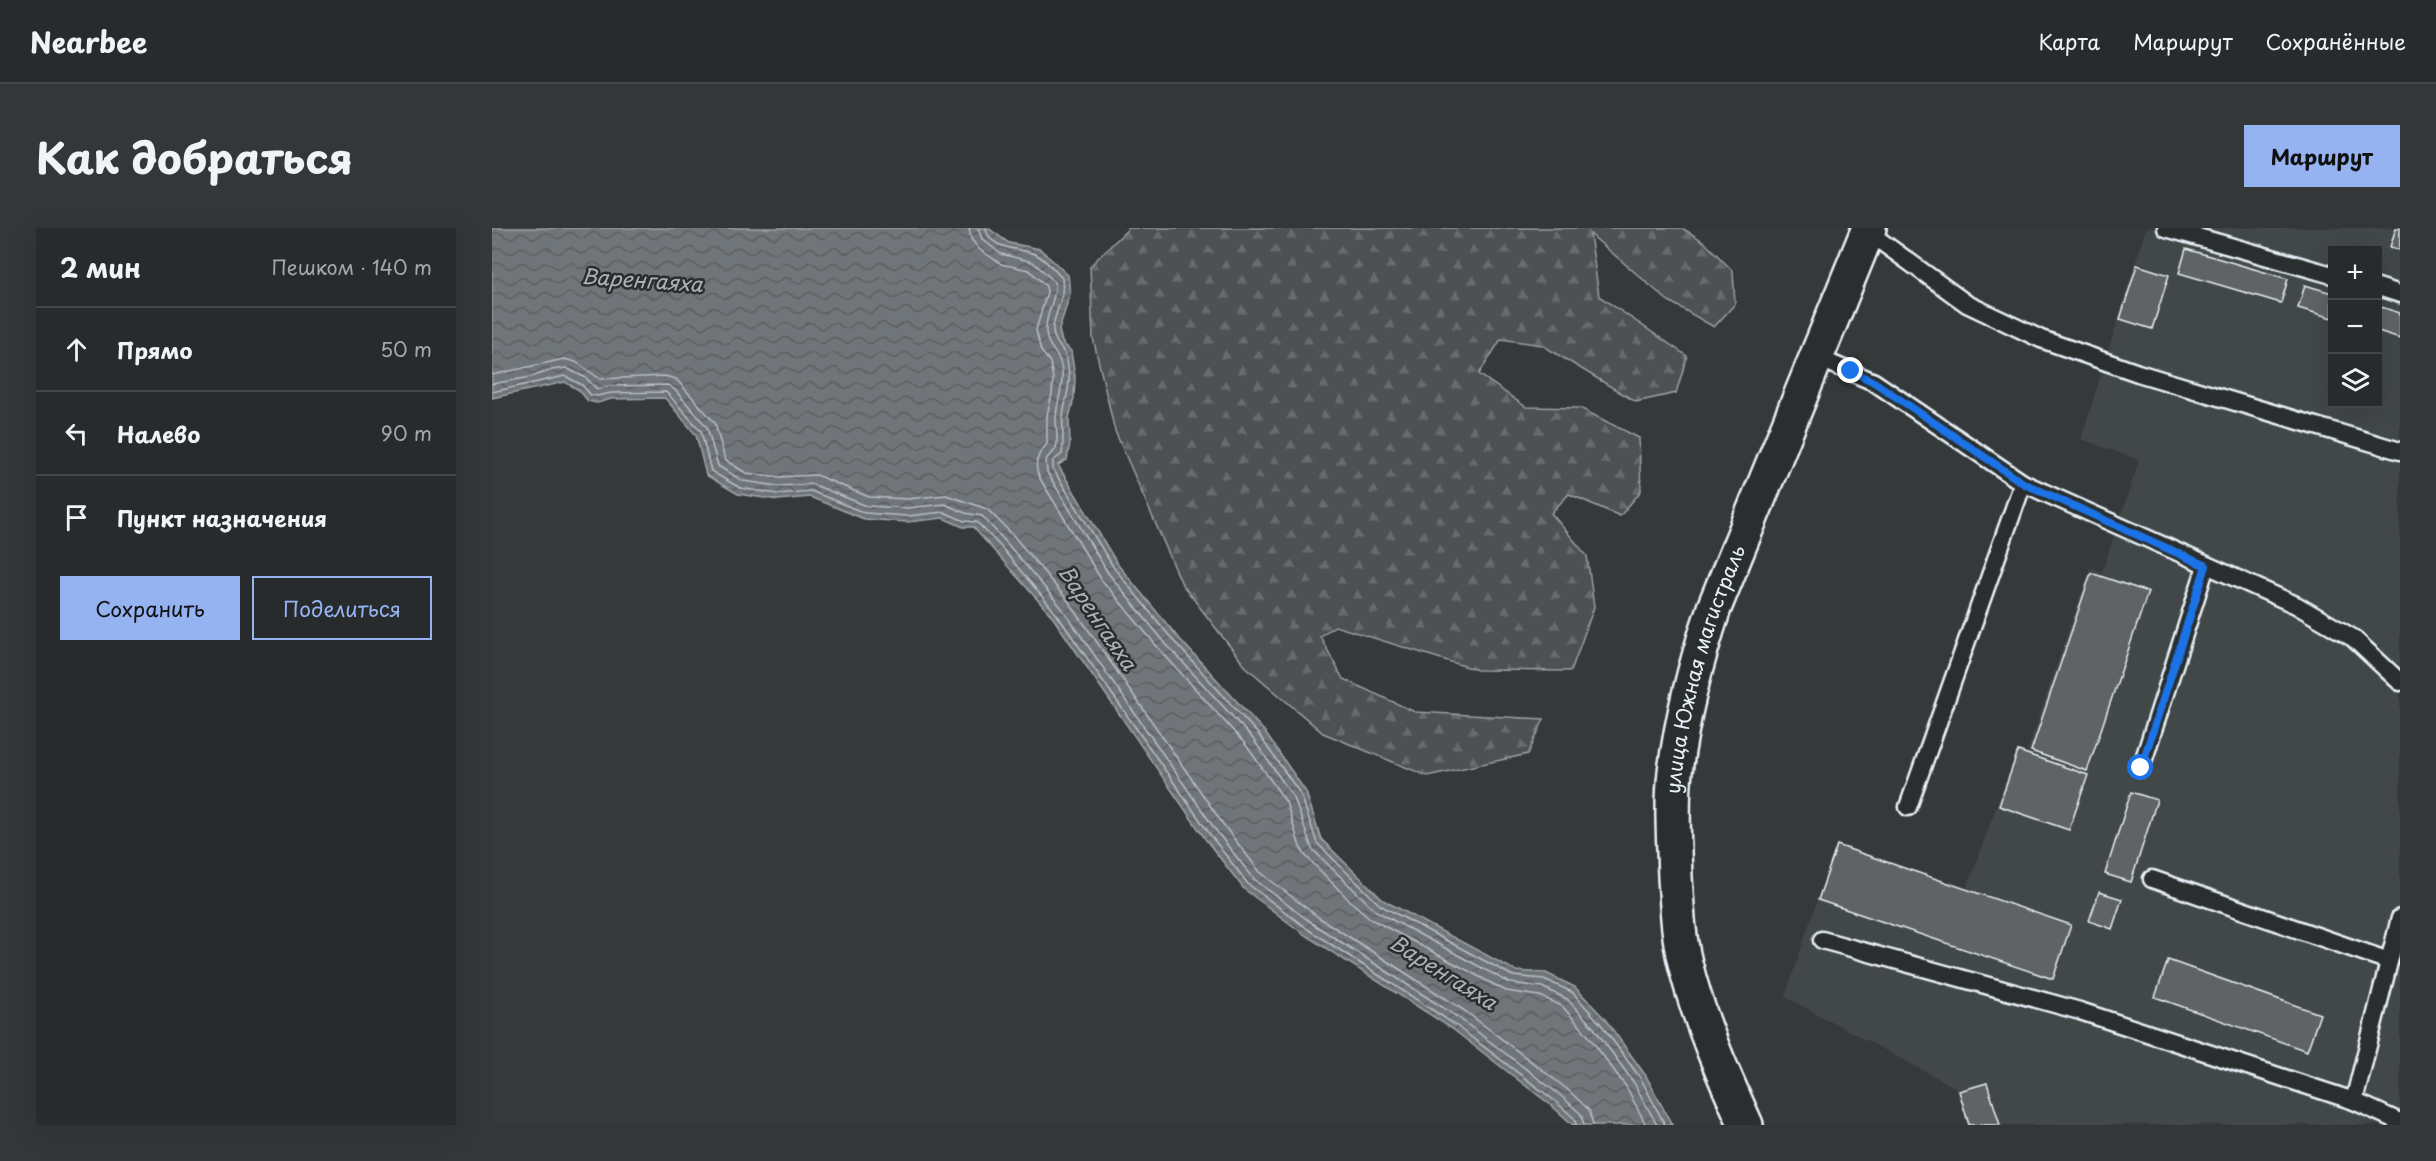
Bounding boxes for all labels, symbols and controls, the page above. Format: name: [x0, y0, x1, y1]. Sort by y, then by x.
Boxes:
text: Nearbee: [30, 20, 147, 63]
text: Карта: [2039, 25, 2100, 57]
text: Маршрут: [2133, 25, 2233, 57]
text: Сохранённые: [2266, 25, 2406, 57]
text: Как добраться: [36, 125, 353, 188]
button: Маршрут: [2244, 125, 2400, 187]
map controls: [2328, 246, 2382, 408]
button: +: [2328, 246, 2382, 300]
text: 2 мин: [60, 248, 141, 287]
text: Пешком · 140 m: [271, 252, 432, 282]
water label: Варенгаяха: [580, 259, 705, 299]
button: −: [2328, 300, 2382, 354]
icon: ahead: [60, 333, 93, 366]
text: Прямо: [117, 333, 192, 366]
text: 50 m: [380, 334, 432, 364]
button: layers: [2328, 354, 2382, 408]
route end: [1837, 357, 1863, 383]
icon: left: [60, 417, 93, 450]
text: Налево: [117, 417, 200, 450]
text: 90 m: [381, 418, 432, 448]
icon: arrive: [60, 501, 93, 534]
text: Пункт назначения: [117, 501, 327, 534]
street label: улица Южная магистраль: [1657, 540, 1752, 795]
water label: Варенгаяха: [1051, 558, 1146, 677]
button: Сохранить: [60, 576, 240, 640]
button: Поделиться: [252, 576, 432, 640]
route start: [2127, 754, 2153, 780]
water label: Варенгаяха: [1384, 926, 1505, 1018]

